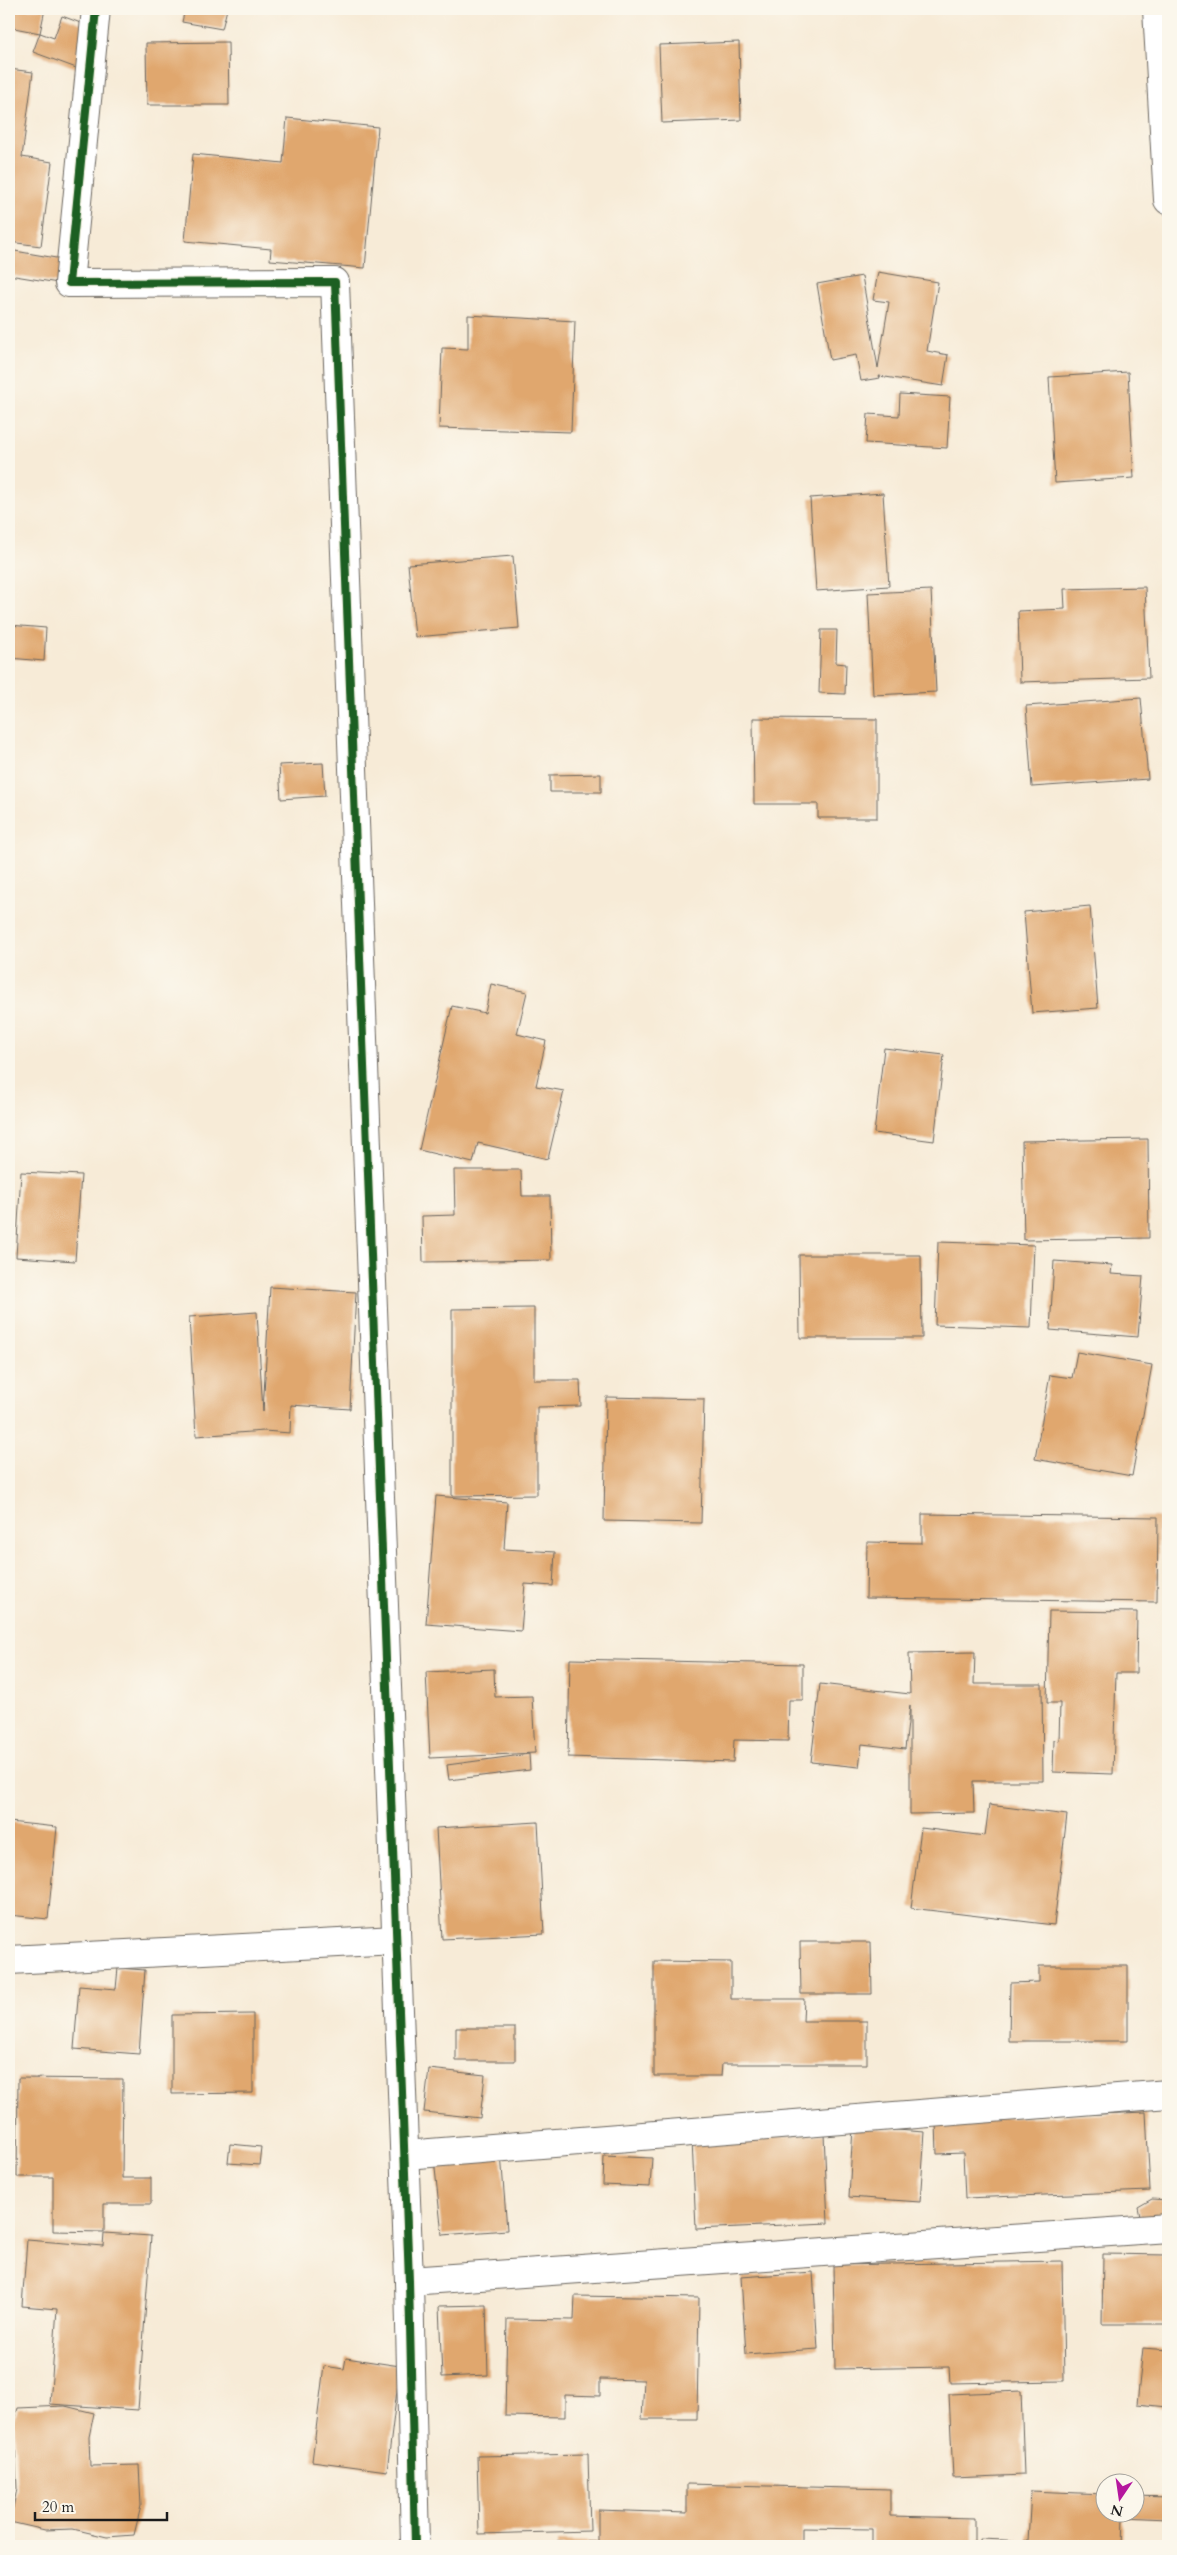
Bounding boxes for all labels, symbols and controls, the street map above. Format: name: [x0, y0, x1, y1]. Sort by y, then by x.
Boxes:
north arrow: [1094, 2472, 1144, 2522]
scale bar: [35, 2490, 168, 2522]
text: 20 m: [42, 2497, 74, 2517]
text: N: [1109, 2500, 1125, 2521]

